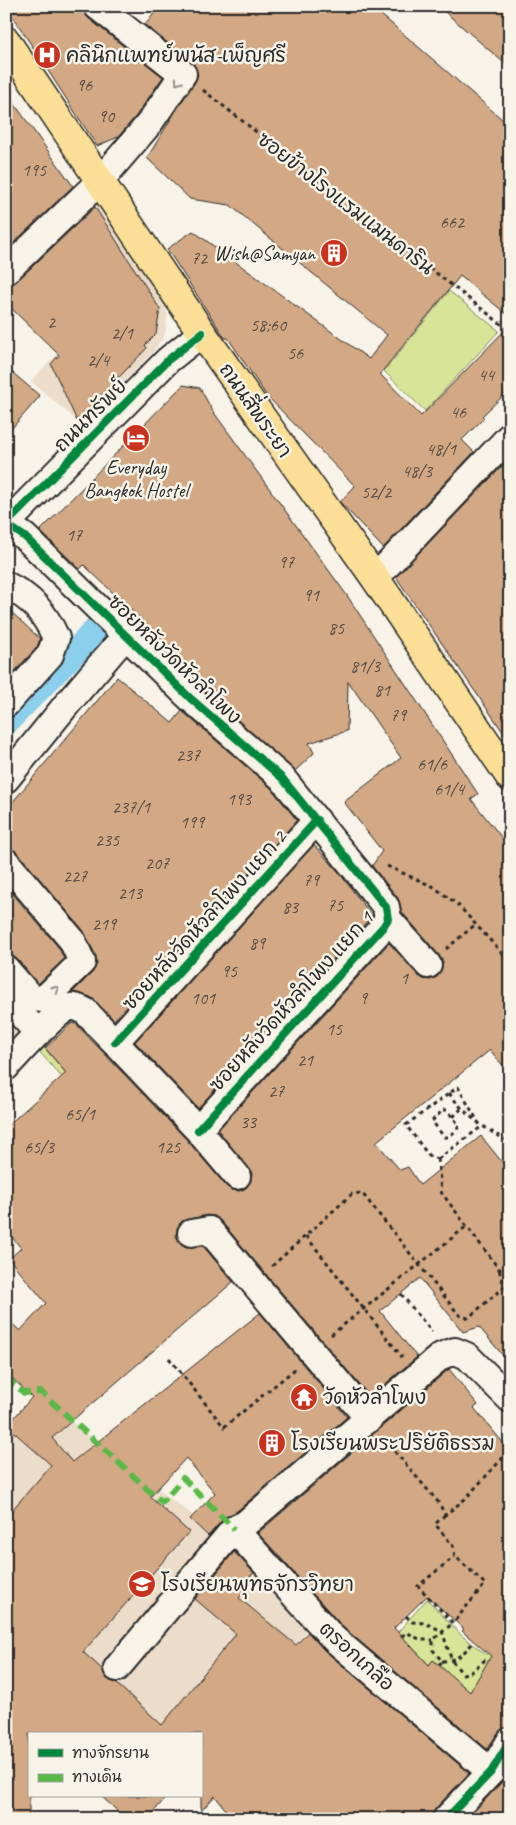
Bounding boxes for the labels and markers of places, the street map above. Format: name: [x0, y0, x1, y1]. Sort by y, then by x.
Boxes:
hospital icon: คลินิกแพทย์พนัส-เพ็ญศรี: [32, 40, 62, 70]
place label: คลินิกแพทย์พนัส-เพ็ญศรี: [66, 42, 286, 68]
building icon: Wish@Samyan: [319, 238, 349, 268]
place label: Wish@Samyan: [214, 241, 316, 266]
hotel icon: Everyday Bangkok Hostel: [121, 423, 151, 453]
place label: Everyday Bangkok Hostel: [84, 455, 191, 503]
temple icon: วัดหัวลำโพง: [289, 1382, 319, 1412]
place label: วัดหัวลำโพง: [323, 1384, 426, 1410]
building icon: โรงเรียนพระปริยัติธรรม: [257, 1428, 287, 1458]
place label: โรงเรียนพระปริยัติธรรม: [291, 1430, 495, 1456]
school or university icon: โรงเรียนพุทธจักรวิทยา: [127, 1569, 157, 1599]
place label: โรงเรียนพุทธจักรวิทยา: [161, 1571, 354, 1600]

